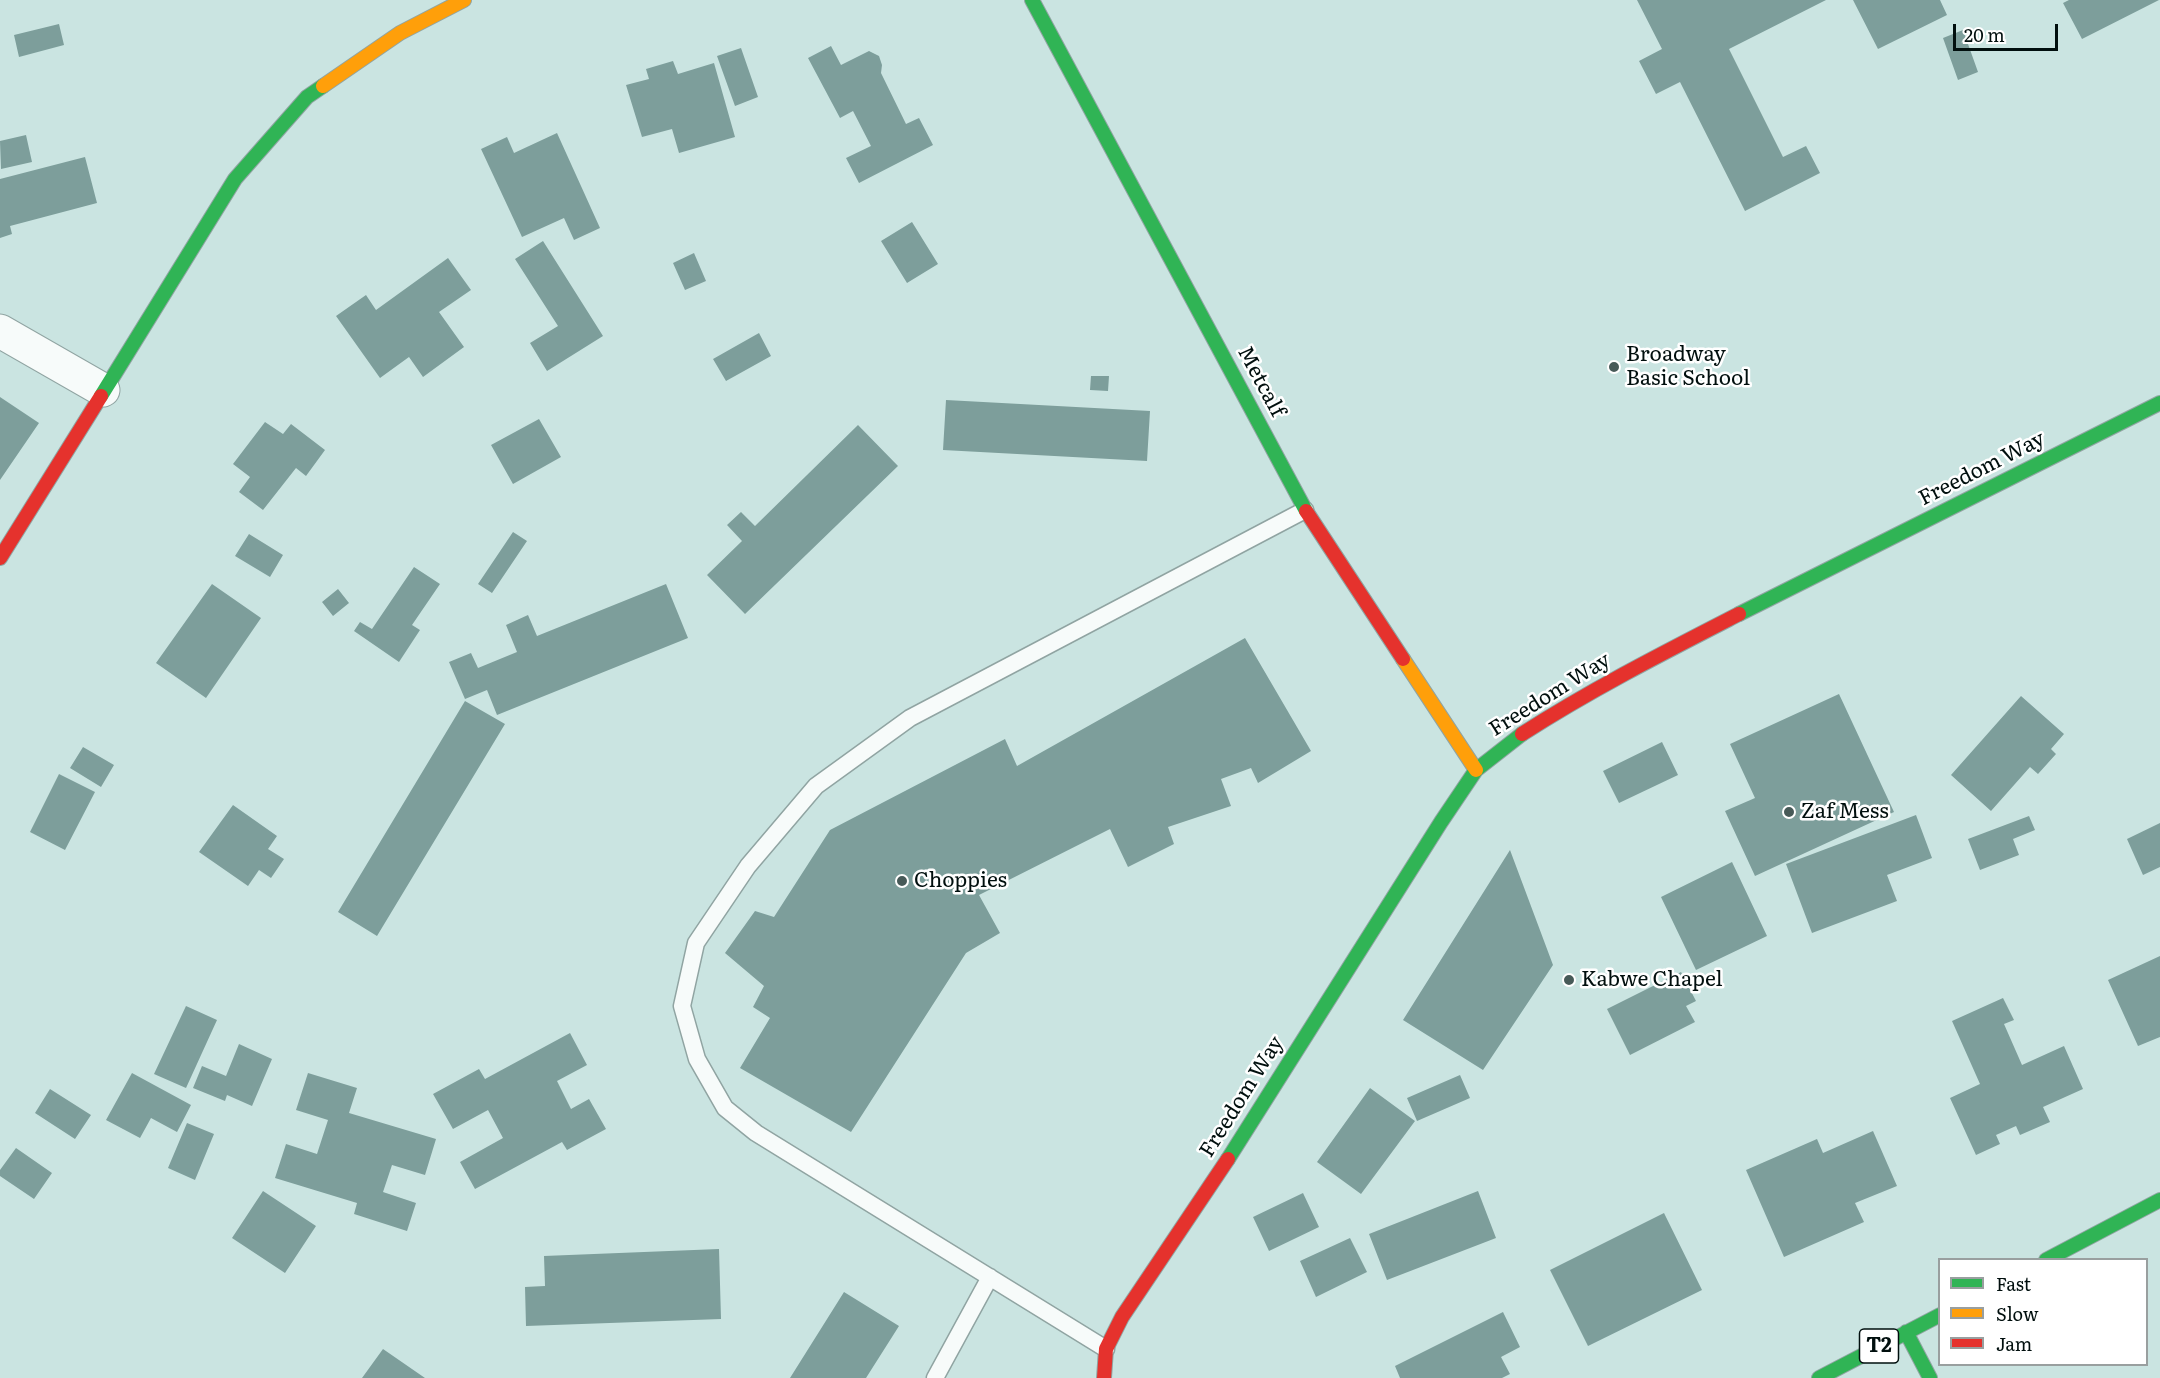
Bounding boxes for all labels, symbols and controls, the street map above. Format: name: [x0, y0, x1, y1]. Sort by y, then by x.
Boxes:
scale bar: [1956, 12, 2061, 50]
text: 20 m: [1964, 21, 2005, 48]
street label: Metcalf: [1232, 342, 1290, 422]
place label: Broadway Basic School: [1626, 342, 1750, 392]
marker: Broadway Basic School: [1607, 360, 1621, 374]
street label: Freedom Way: [1915, 426, 2049, 512]
street label: Freedom Way: [1485, 648, 1615, 742]
place label: Zaf Mess: [1801, 799, 1889, 825]
marker: Zaf Mess: [1782, 805, 1796, 819]
place label: Choppies: [914, 868, 1007, 894]
marker: Choppies: [895, 874, 909, 888]
place label: Kabwe Chapel: [1581, 967, 1723, 993]
marker: Kabwe Chapel: [1562, 973, 1576, 987]
street label: Freedom Way: [1195, 1032, 1289, 1162]
legend: [1938, 1258, 2148, 1366]
text: Fast: [1996, 1270, 2031, 1297]
text: Slow: [1996, 1300, 2038, 1327]
road number: T2: [1860, 1329, 1898, 1363]
text: Jam: [1996, 1330, 2032, 1357]

